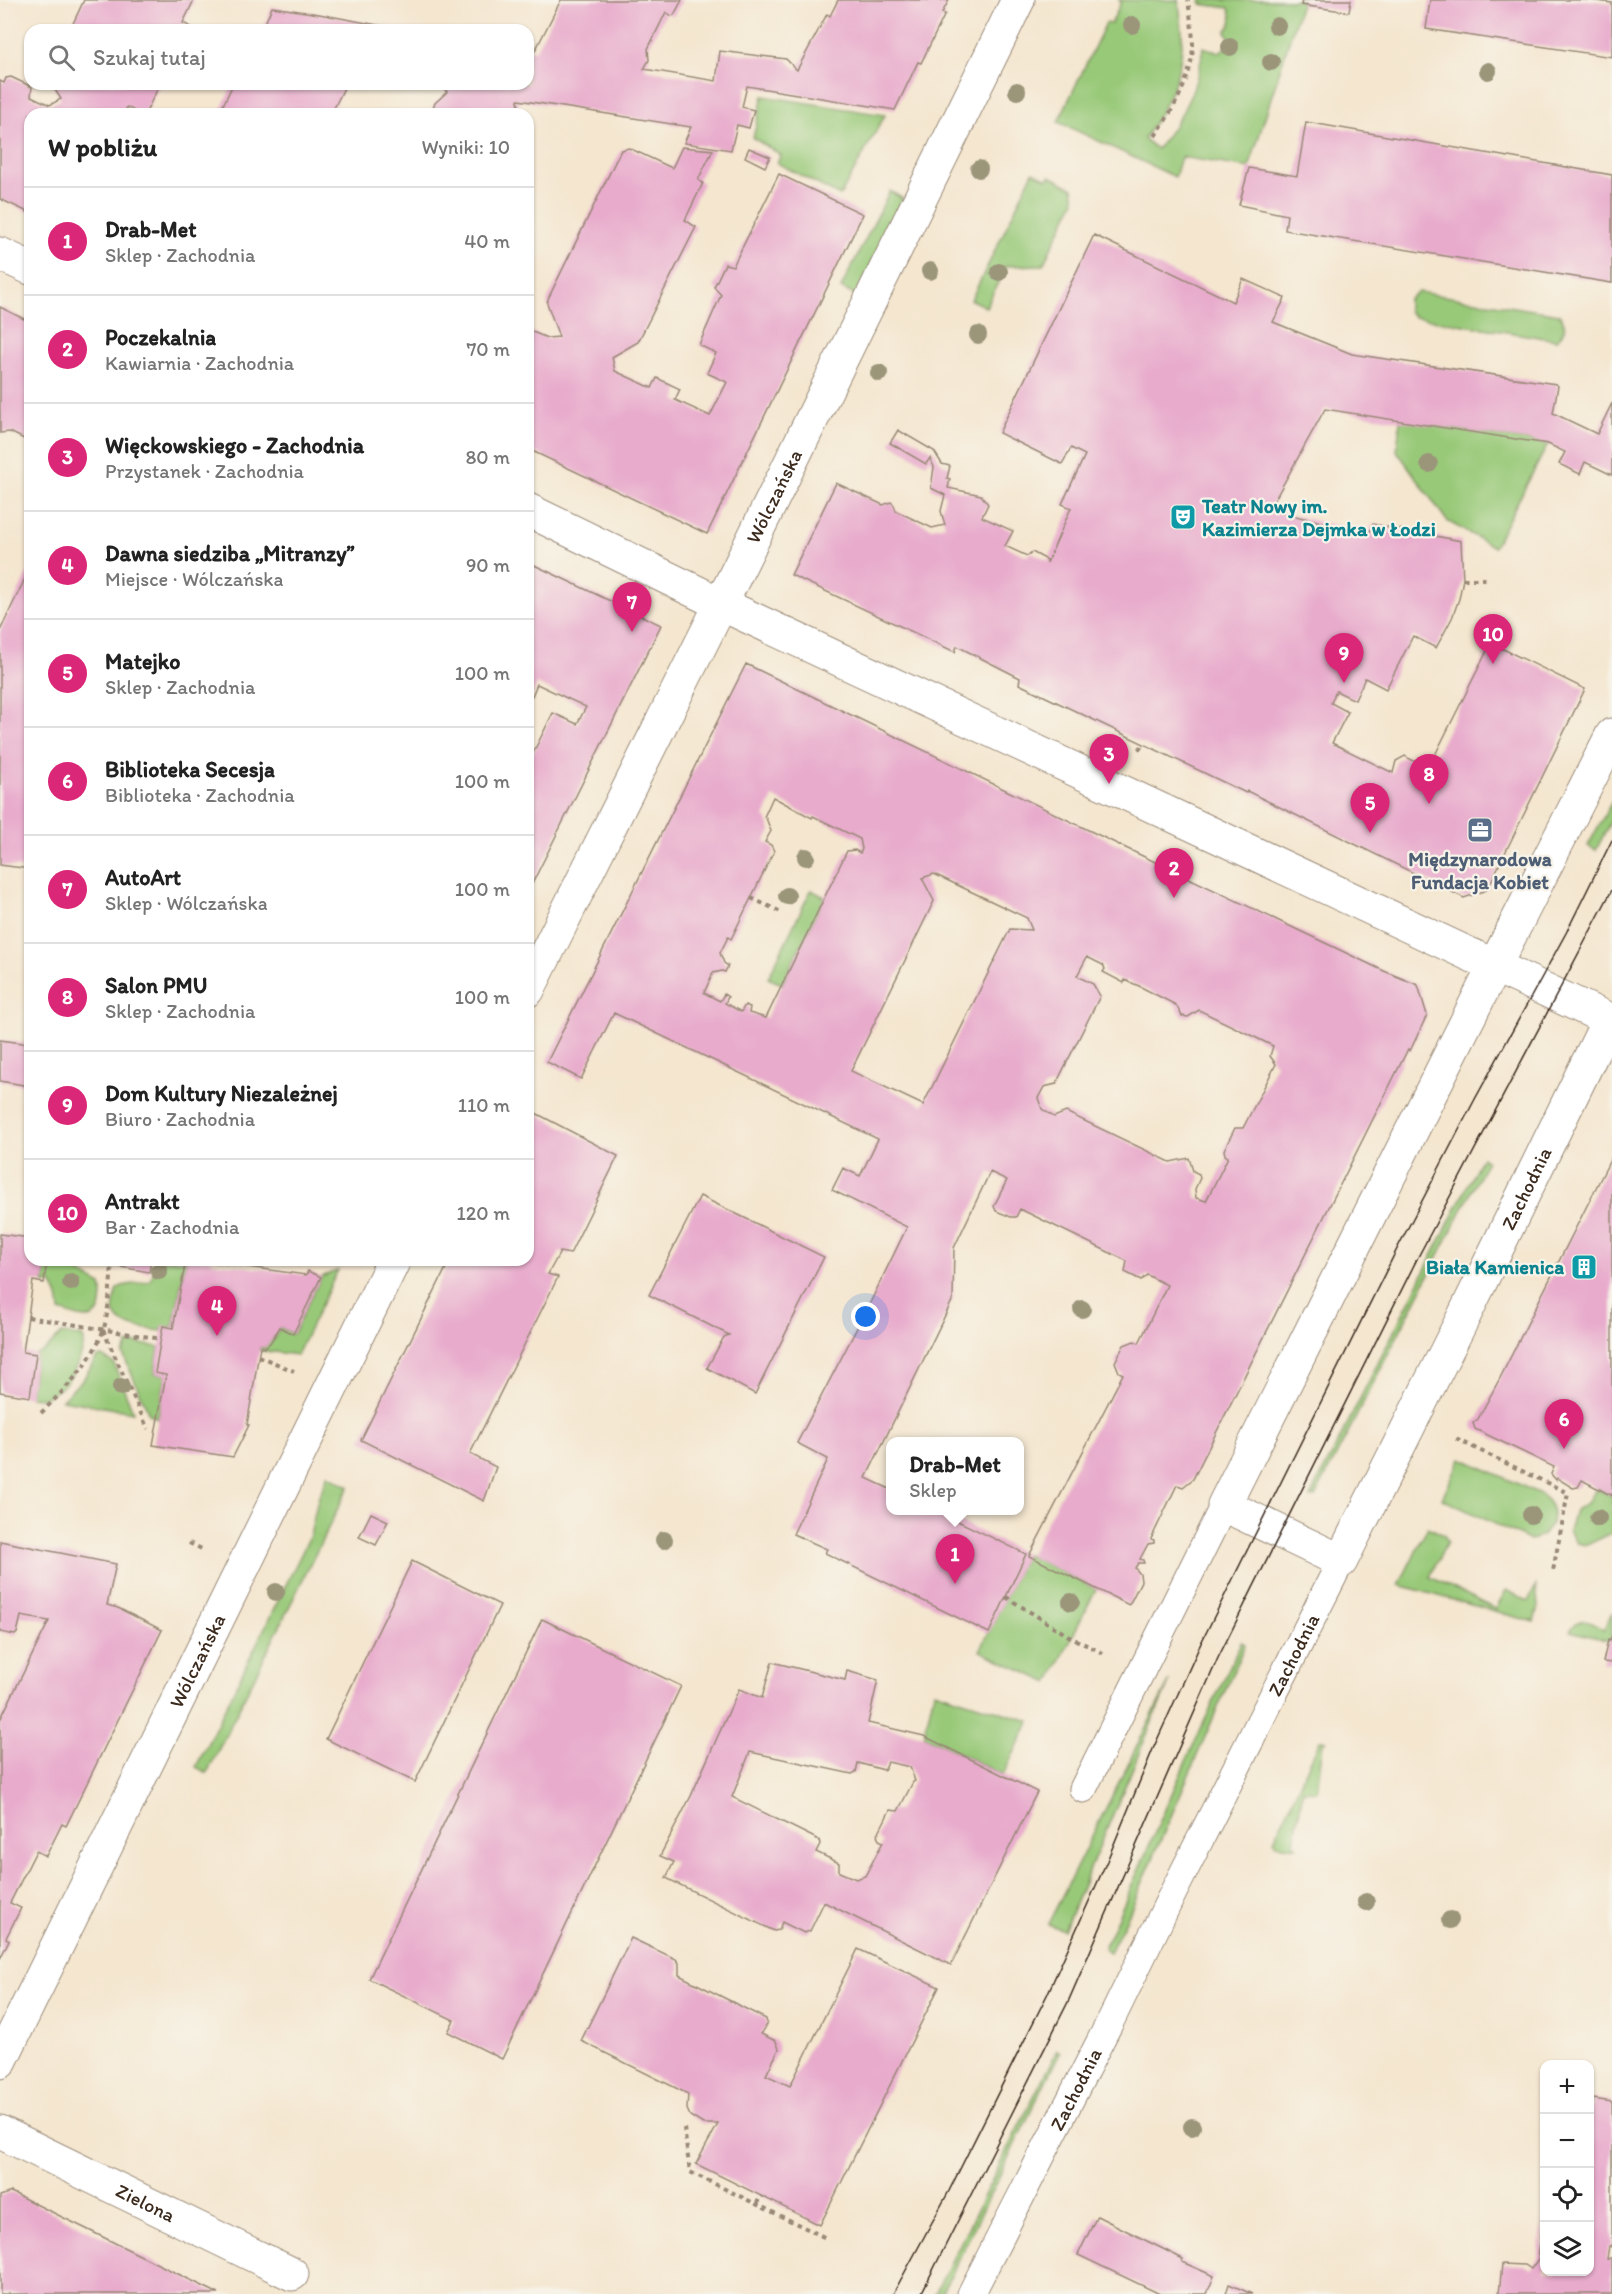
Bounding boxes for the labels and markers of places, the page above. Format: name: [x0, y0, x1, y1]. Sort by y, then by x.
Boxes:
place label: Teatr Nowy im. Kazimierza Dejmka w Łodzi: [1201, 494, 1436, 542]
theatre icon: Teatr Nowy im. Kazimierza Dejmka w Łodzi: [1168, 502, 1198, 532]
pin: 7: [612, 582, 652, 632]
pin: 10: [1474, 614, 1512, 664]
pin: 9: [1324, 634, 1364, 683]
pin: 3: [1090, 734, 1128, 784]
pin: 8: [1410, 754, 1448, 804]
pin: 5: [1350, 784, 1390, 833]
office icon: Międzynarodowa Fundacja Kobiet: [1465, 815, 1495, 845]
place label: Międzynarodowa Fundacja Kobiet: [1408, 847, 1552, 895]
pin: 2: [1154, 848, 1194, 898]
building icon: Biała Kamienica: [1569, 1252, 1599, 1282]
place label: Biała Kamienica: [1426, 1255, 1564, 1279]
pin: 4: [198, 1286, 236, 1336]
pin: 6: [1544, 1400, 1584, 1449]
pin: 1: [936, 1534, 974, 1584]

